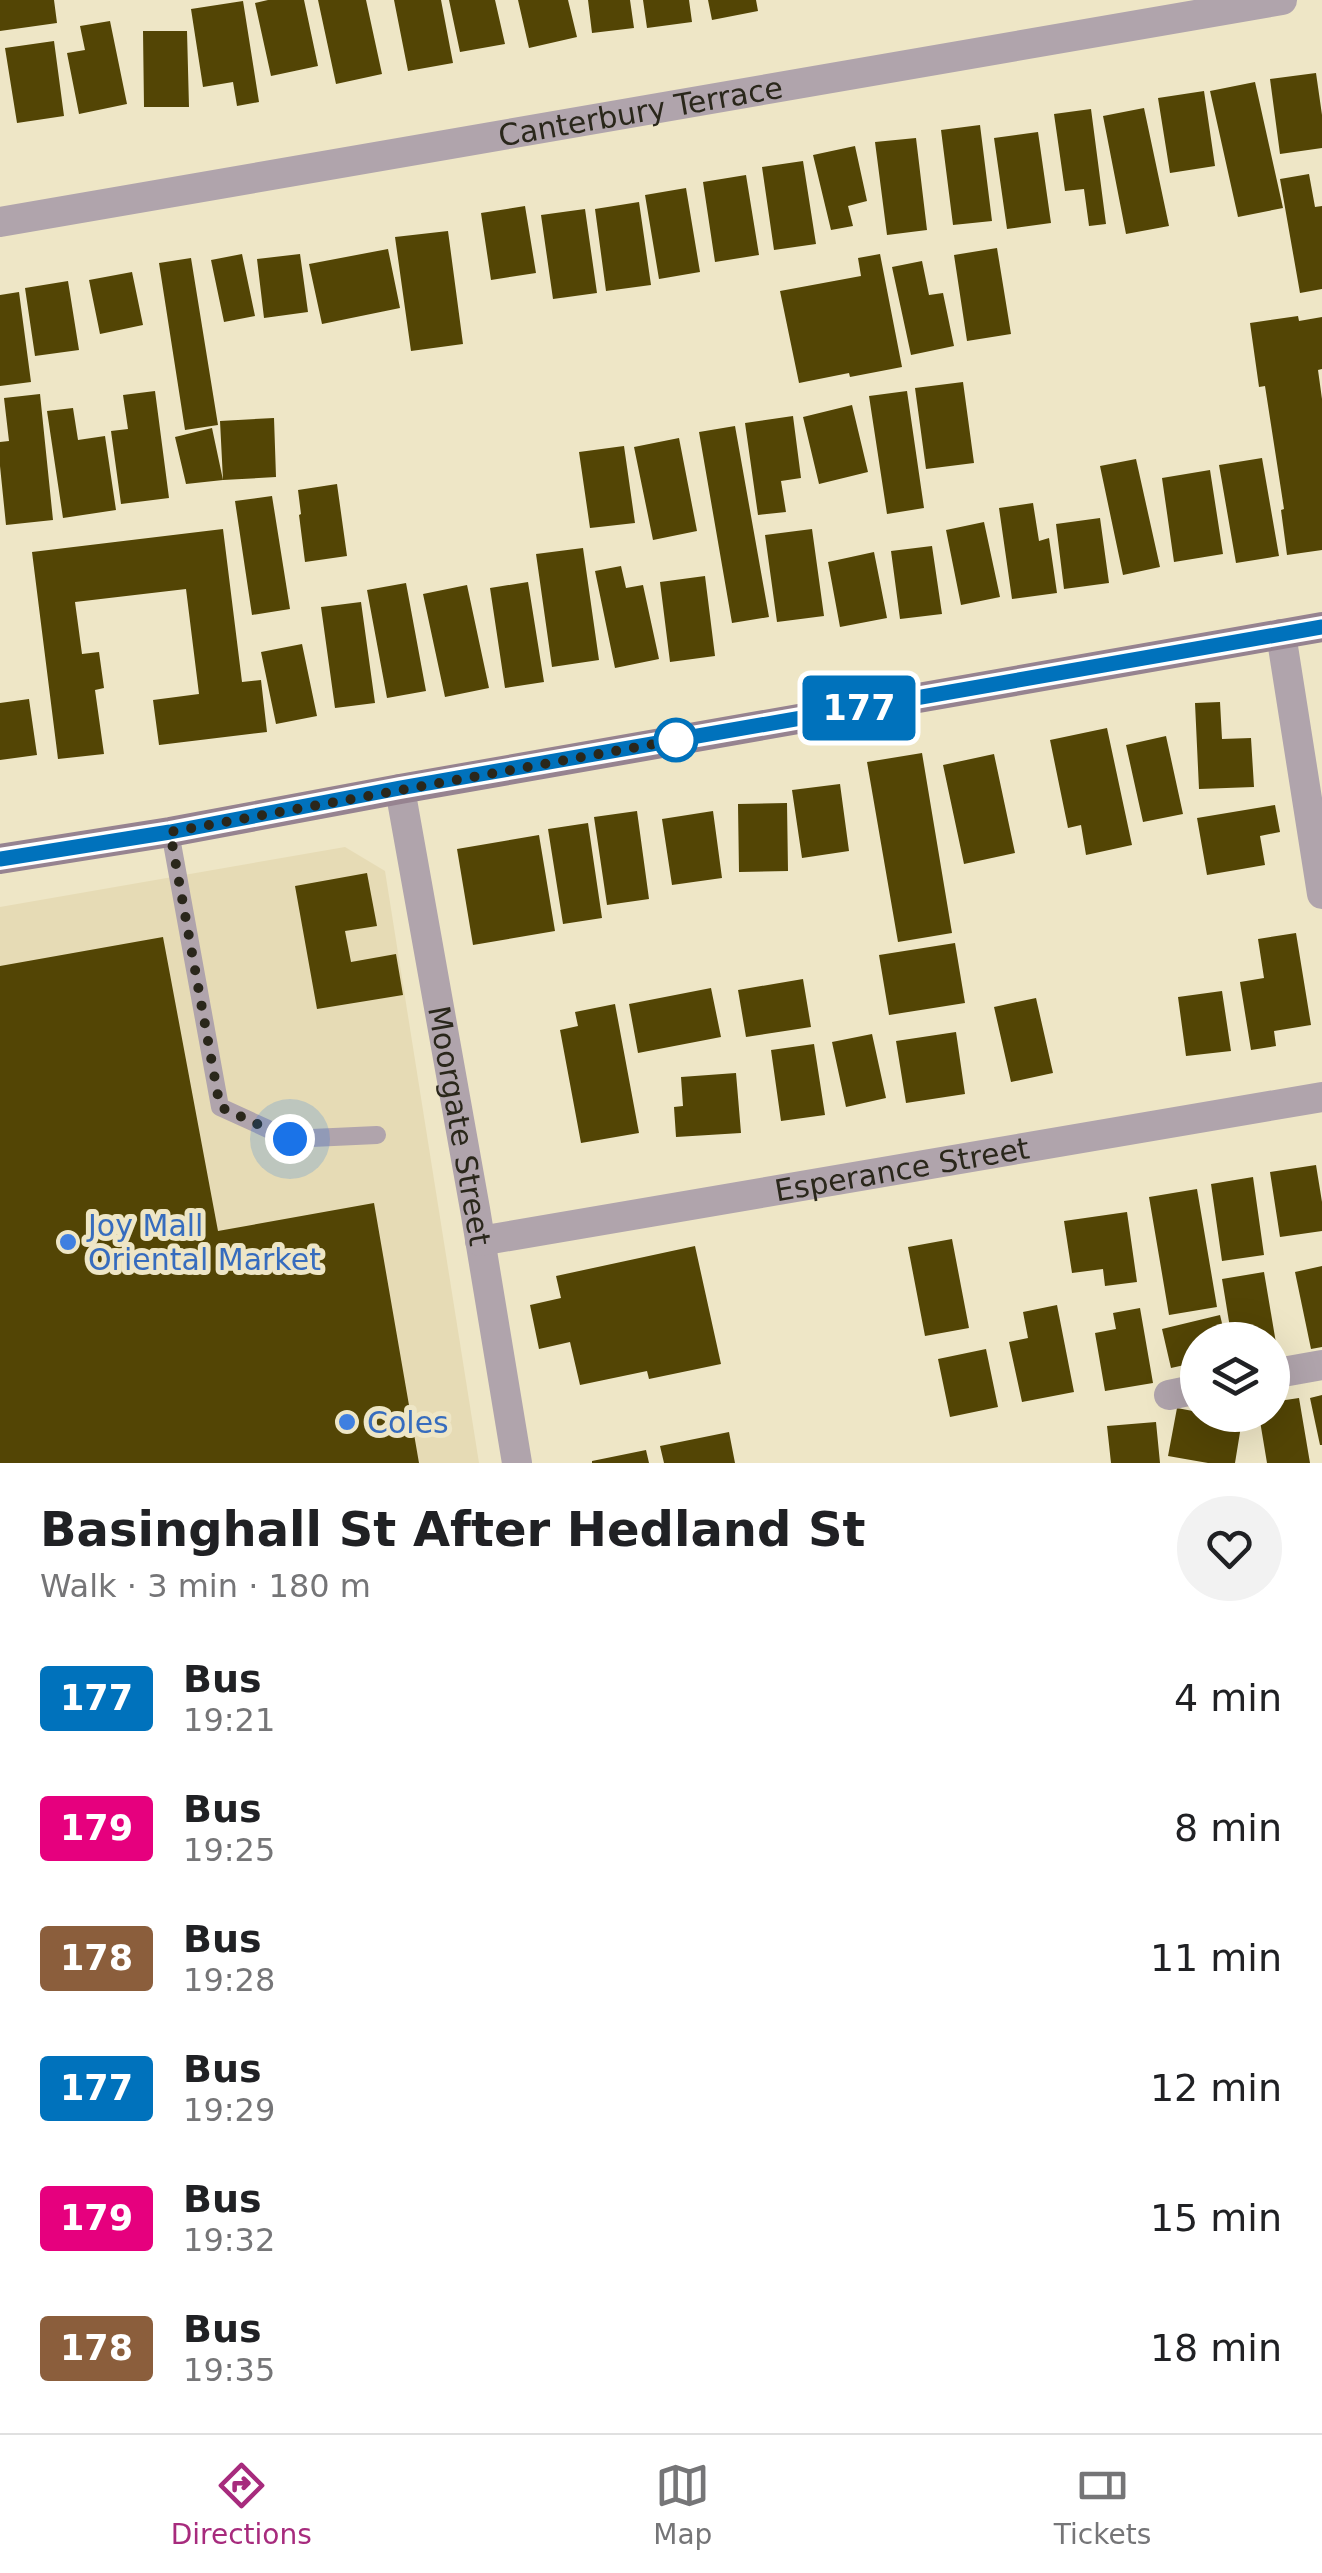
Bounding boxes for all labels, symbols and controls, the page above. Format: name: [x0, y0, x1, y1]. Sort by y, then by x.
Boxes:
street label: Canterbury Terrace: [496, 69, 785, 153]
line badge: 177: [802, 676, 916, 740]
text: 177: [822, 688, 896, 728]
unlabelled marker: [655, 719, 697, 761]
street label: Moorgate Street: [422, 1003, 498, 1248]
your location: [265, 1114, 315, 1164]
street label: Esperance Street: [772, 1130, 1032, 1208]
place label: Joy Mall Oriental Market: [86, 1208, 321, 1277]
marker: Joy Mall Oriental Market: [57, 1231, 79, 1253]
map controls: [1180, 1322, 1290, 1432]
button: layers: [1180, 1322, 1290, 1432]
place label: Coles: [367, 1405, 449, 1440]
marker: Coles: [336, 1411, 358, 1433]
button: heart: [1177, 1496, 1282, 1601]
text: Basinghall St After Hedland St: [40, 1501, 866, 1557]
text: Walk · 3 min · 180 m: [40, 1567, 371, 1605]
text: Bus: [183, 1657, 262, 1701]
text: 4 min: [1174, 1676, 1282, 1720]
text: 177: [60, 1678, 133, 1718]
text: 19:21: [183, 1701, 275, 1739]
text: Bus: [183, 1787, 262, 1831]
text: 8 min: [1174, 1806, 1282, 1850]
text: 179: [60, 1808, 133, 1848]
text: 19:25: [183, 1831, 275, 1869]
text: Bus: [183, 1917, 262, 1961]
text: 11 min: [1150, 1936, 1282, 1980]
text: 178: [60, 1938, 133, 1978]
text: 19:28: [183, 1961, 275, 1999]
text: Bus: [183, 2047, 262, 2091]
text: 12 min: [1150, 2066, 1282, 2110]
text: 177: [60, 2068, 133, 2108]
text: 19:29: [183, 2091, 275, 2129]
text: Bus: [183, 2177, 262, 2221]
text: 15 min: [1150, 2196, 1282, 2240]
text: 179: [60, 2198, 133, 2238]
text: 19:32: [183, 2221, 275, 2259]
text: Bus: [183, 2307, 262, 2351]
text: 18 min: [1150, 2326, 1282, 2370]
text: 178: [60, 2328, 133, 2368]
text: 19:35: [183, 2351, 275, 2389]
tab: Directions: [171, 2458, 312, 2551]
tab: Map: [653, 2458, 712, 2551]
tab: Tickets: [1054, 2458, 1151, 2551]

